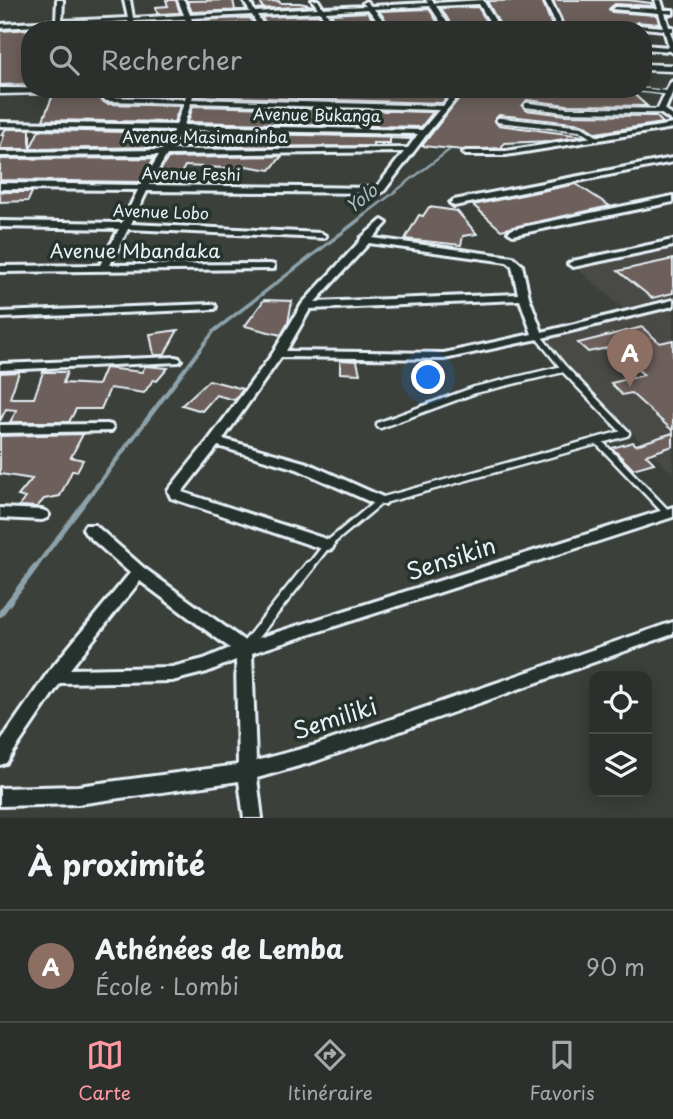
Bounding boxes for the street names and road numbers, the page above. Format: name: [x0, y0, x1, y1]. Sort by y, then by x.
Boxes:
street label: Avenue Bukanga: [253, 101, 381, 127]
street label: Avenue Masimaninba: [122, 124, 288, 148]
street label: Avenue Feshi: [141, 160, 241, 186]
street label: Avenue Lobo: [113, 197, 209, 225]
street label: Avenue Mbandaka: [50, 236, 220, 264]
street label: Sensikin: [401, 527, 500, 588]
street label: Semiliki: [288, 688, 381, 748]

